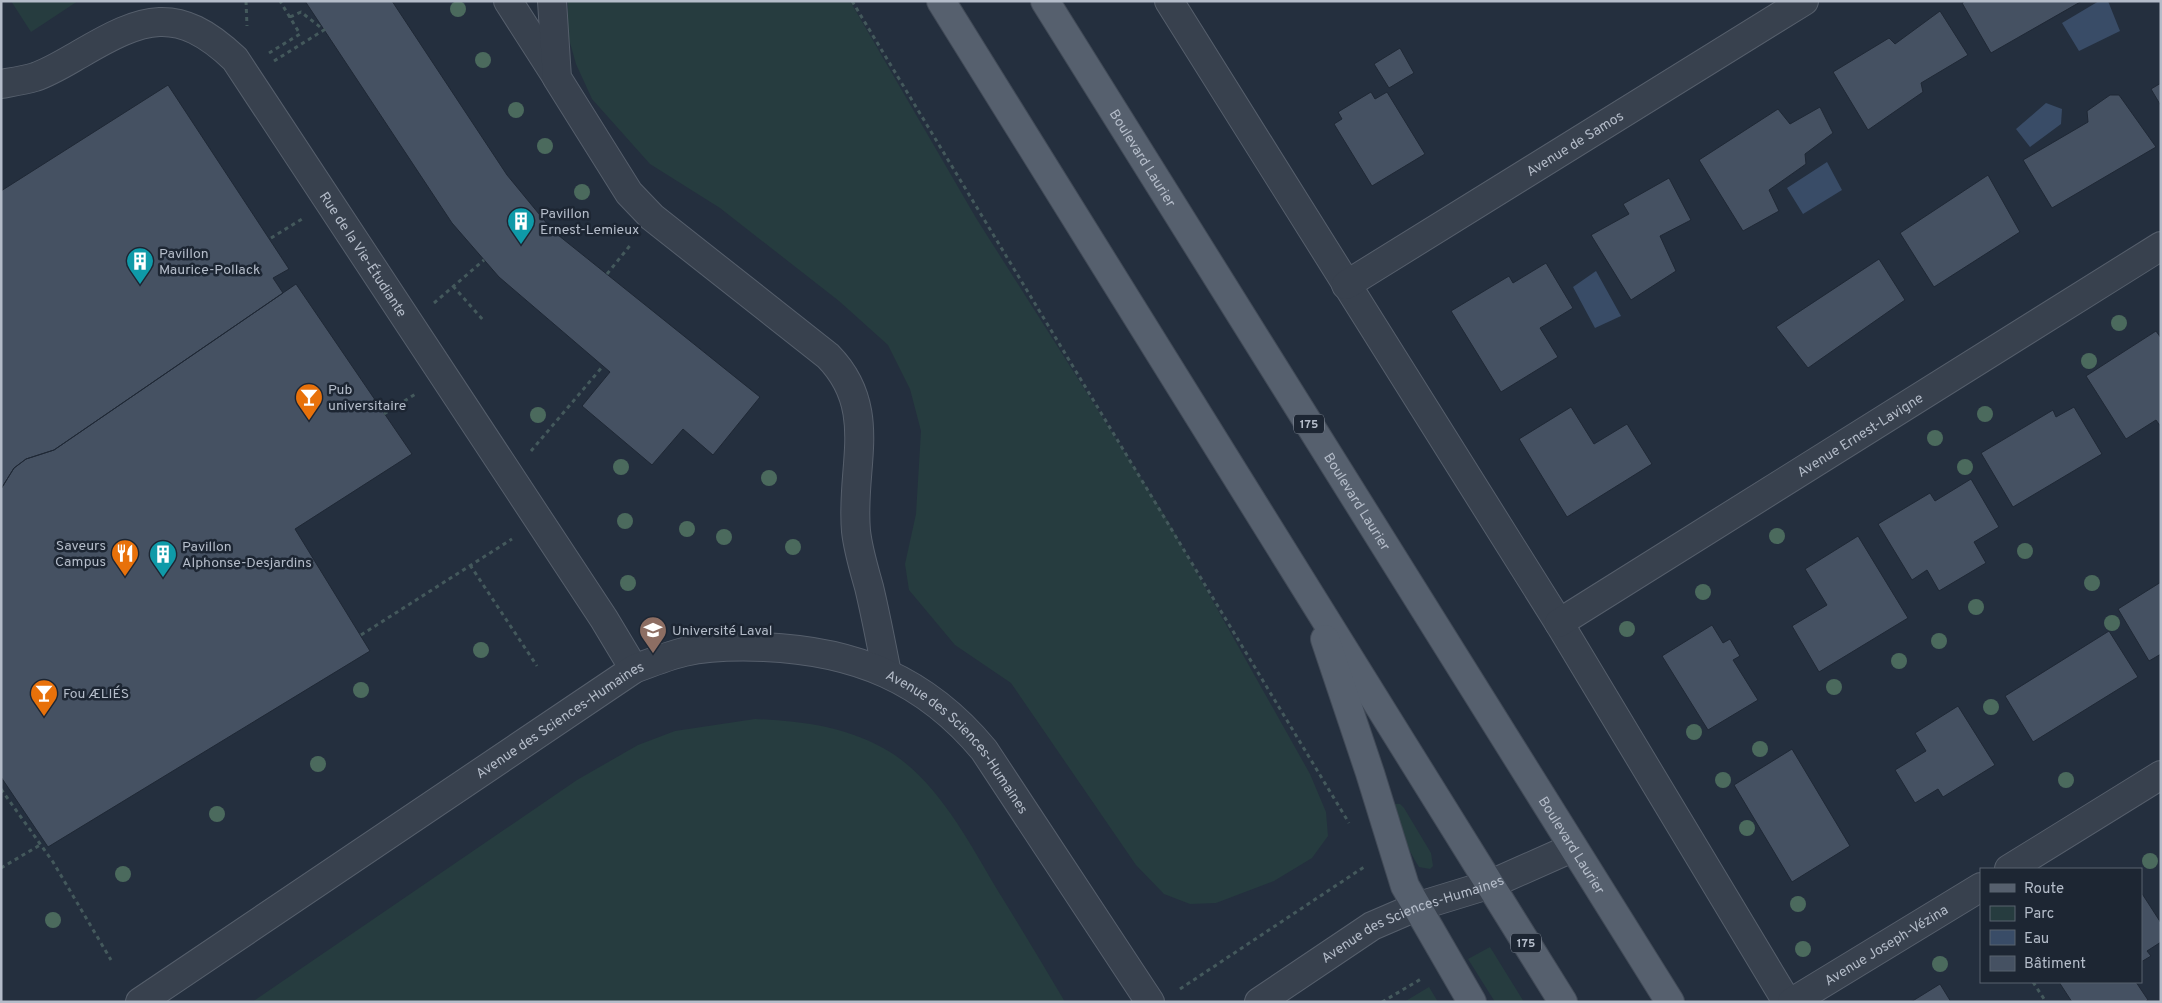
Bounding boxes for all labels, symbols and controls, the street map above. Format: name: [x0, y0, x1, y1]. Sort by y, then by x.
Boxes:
street label: Boulevard Laurier: [1105, 107, 1179, 211]
street label: Avenue de Samos: [1524, 108, 1627, 181]
street label: Rue de la Vie-Étudiante: [315, 189, 410, 321]
building icon: Pavillon Ernest-Lemieux: [506, 206, 536, 245]
place label: Pavillon Ernest-Lemieux: [540, 206, 639, 239]
building icon: Pavillon Maurice-Pollack: [125, 246, 155, 285]
place label: Pavillon Maurice-Pollack: [159, 246, 260, 279]
bar icon: Pub universitaire: [294, 382, 324, 421]
place label: Pub universitaire: [328, 382, 406, 415]
street label: Avenue Ernest-Lavigne: [1795, 390, 1927, 482]
road number: 175: [1294, 414, 1324, 434]
street label: Boulevard Laurier: [1319, 450, 1393, 555]
place label: Saveurs Campus: [55, 538, 106, 571]
restaurant icon: Saveurs Campus: [110, 538, 140, 577]
building icon: Pavillon Alphonse-Desjardins: [148, 539, 178, 578]
place label: Pavillon Alphonse-Desjardins: [182, 539, 312, 572]
school or university icon: Université Laval: [638, 615, 668, 654]
place label: Université Laval: [672, 623, 772, 640]
street label: Avenue des Sciences-Humaines: [473, 659, 647, 783]
street label: Avenue des Sciences-Humaines: [883, 667, 1031, 818]
bar icon: Fou ÆLIÉS: [29, 678, 59, 717]
place label: Fou ÆLIÉS: [63, 685, 129, 703]
street label: Boulevard Laurier: [1534, 794, 1608, 898]
legend: [1980, 868, 2142, 983]
street label: Avenue des Sciences-Humaines: [1319, 872, 1507, 968]
text: Route: [2024, 880, 2064, 899]
street label: Avenue Joseph-Vézina: [1822, 902, 1952, 990]
text: Parc: [2024, 905, 2054, 924]
text: Eau: [2024, 930, 2049, 949]
road number: 175: [1511, 934, 1541, 952]
text: Bâtiment: [2024, 955, 2086, 974]

